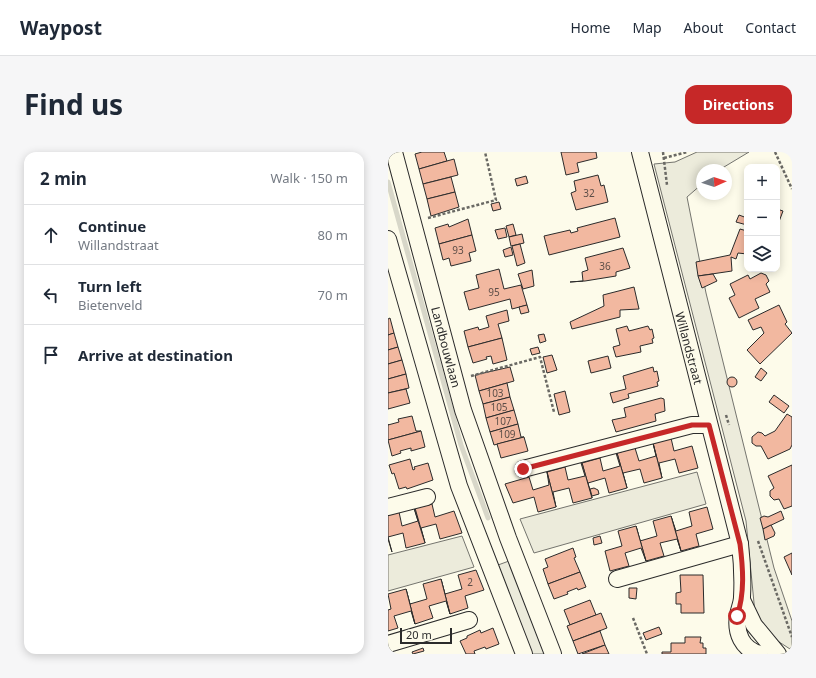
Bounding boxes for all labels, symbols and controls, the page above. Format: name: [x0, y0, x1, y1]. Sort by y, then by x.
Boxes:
text: Waypost: [20, 15, 102, 41]
text: Home: [571, 18, 610, 37]
text: Map: [632, 18, 662, 37]
text: About: [684, 18, 723, 37]
text: Contact: [745, 18, 796, 37]
text: Find us: [24, 85, 123, 123]
button: Directions: [685, 85, 792, 124]
north arrow: [696, 164, 732, 200]
map controls: [744, 164, 780, 272]
button: +: [744, 164, 780, 200]
text: 2 min: [40, 167, 87, 190]
text: Walk · 150 m: [270, 169, 348, 187]
house number: 32: [583, 186, 595, 200]
button: −: [744, 200, 780, 236]
text: Continue: [78, 216, 146, 236]
icon: ahead: [40, 224, 62, 246]
text: 80 m: [318, 226, 348, 244]
text: Willandstraat: [78, 236, 159, 254]
button: layers: [744, 236, 780, 272]
house number: 93: [452, 243, 464, 257]
house number: 36: [599, 259, 611, 273]
text: Turn left: [78, 276, 142, 296]
icon: left: [40, 284, 62, 306]
house number: 95: [488, 285, 500, 299]
text: 70 m: [318, 286, 348, 304]
text: Bietenveld: [78, 296, 142, 314]
street label: Landbouwlaan: [427, 305, 465, 389]
street label: Willandstraat: [671, 310, 707, 387]
icon: arrive: [40, 344, 62, 366]
text: Arrive at destination: [78, 345, 233, 365]
house number: 103: [486, 386, 504, 400]
house number: 105: [490, 400, 508, 414]
house number: 107: [494, 414, 512, 428]
house number: 109: [498, 427, 516, 441]
route end: [514, 460, 532, 478]
house number: 2: [467, 575, 473, 589]
route start: [728, 607, 746, 625]
scale bar: [400, 626, 452, 645]
text: 20 m: [406, 627, 432, 642]

